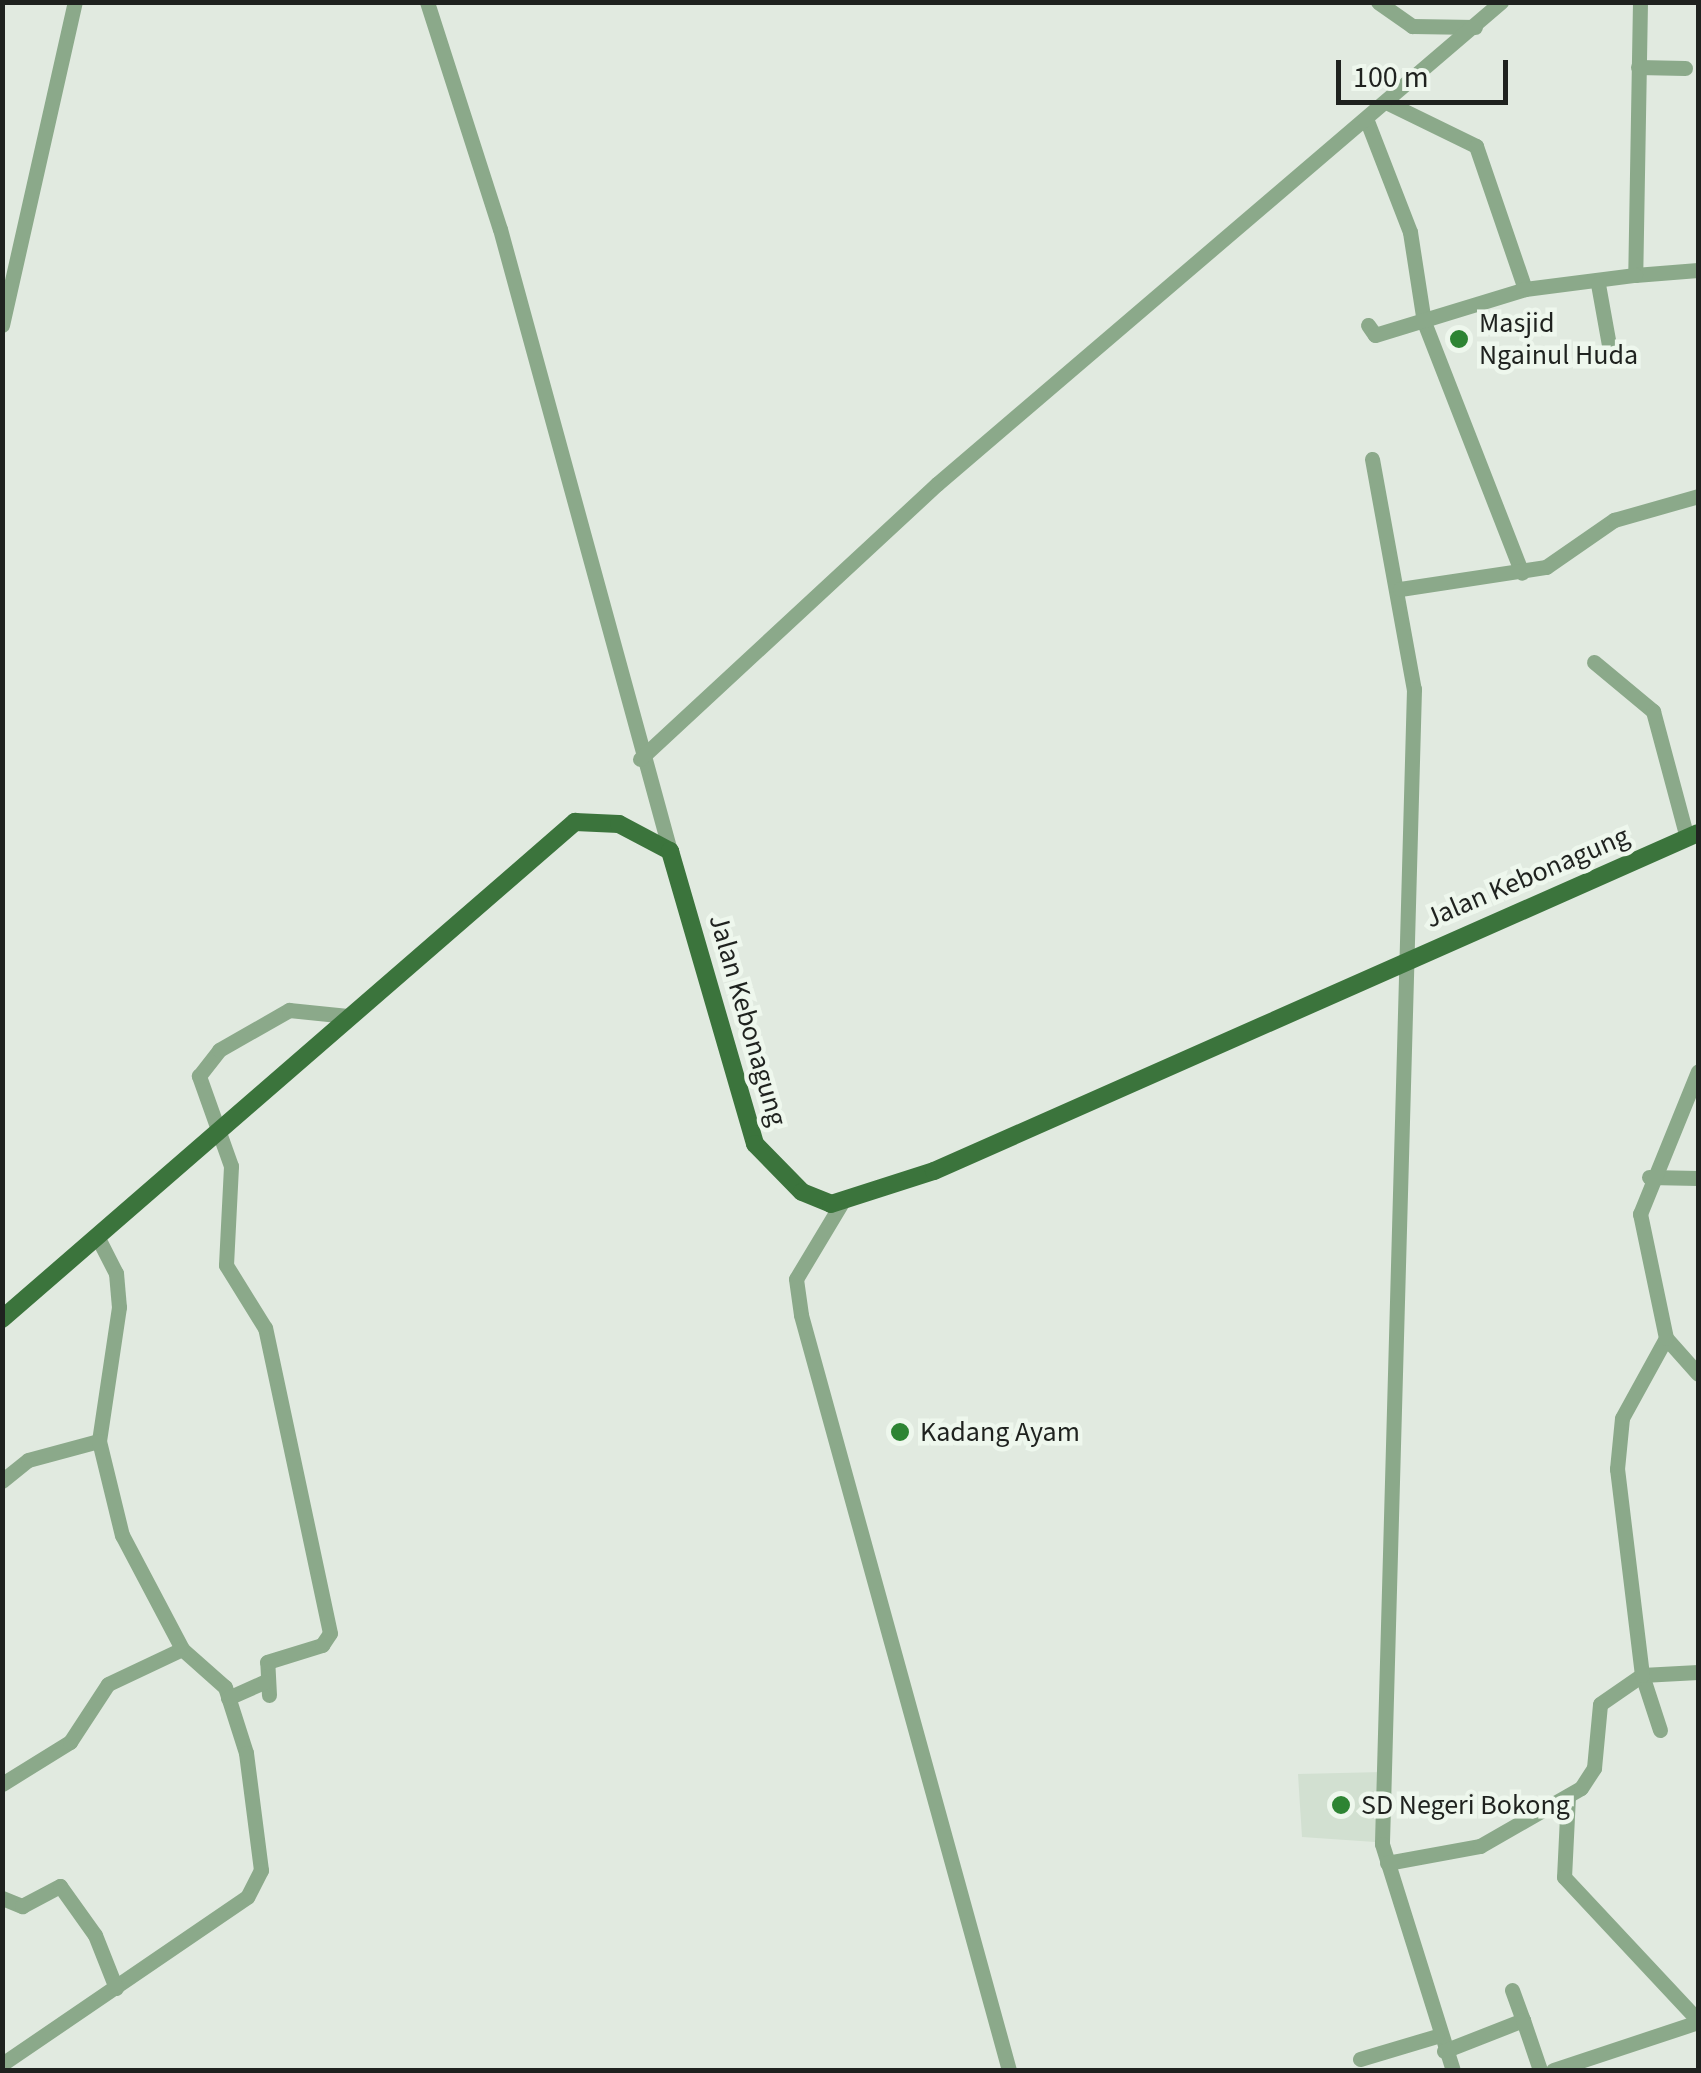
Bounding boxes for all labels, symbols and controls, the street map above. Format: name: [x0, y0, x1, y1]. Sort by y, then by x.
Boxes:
scale bar: [1341, 40, 1514, 102]
text: 100 m: [1353, 56, 1429, 99]
place label: Masjid Ngainul Huda: [1479, 306, 1638, 372]
marker: Masjid Ngainul Huda: [1448, 328, 1470, 350]
street label: Jalan Kebonagung: [1420, 819, 1634, 935]
street label: Jalan Kebonagung: [702, 910, 794, 1130]
place label: Kadang Ayam: [920, 1415, 1080, 1449]
marker: Kadang Ayam: [889, 1421, 911, 1443]
place label: SD Negeri Bokong: [1361, 1788, 1570, 1822]
marker: SD Negeri Bokong: [1330, 1794, 1352, 1816]

